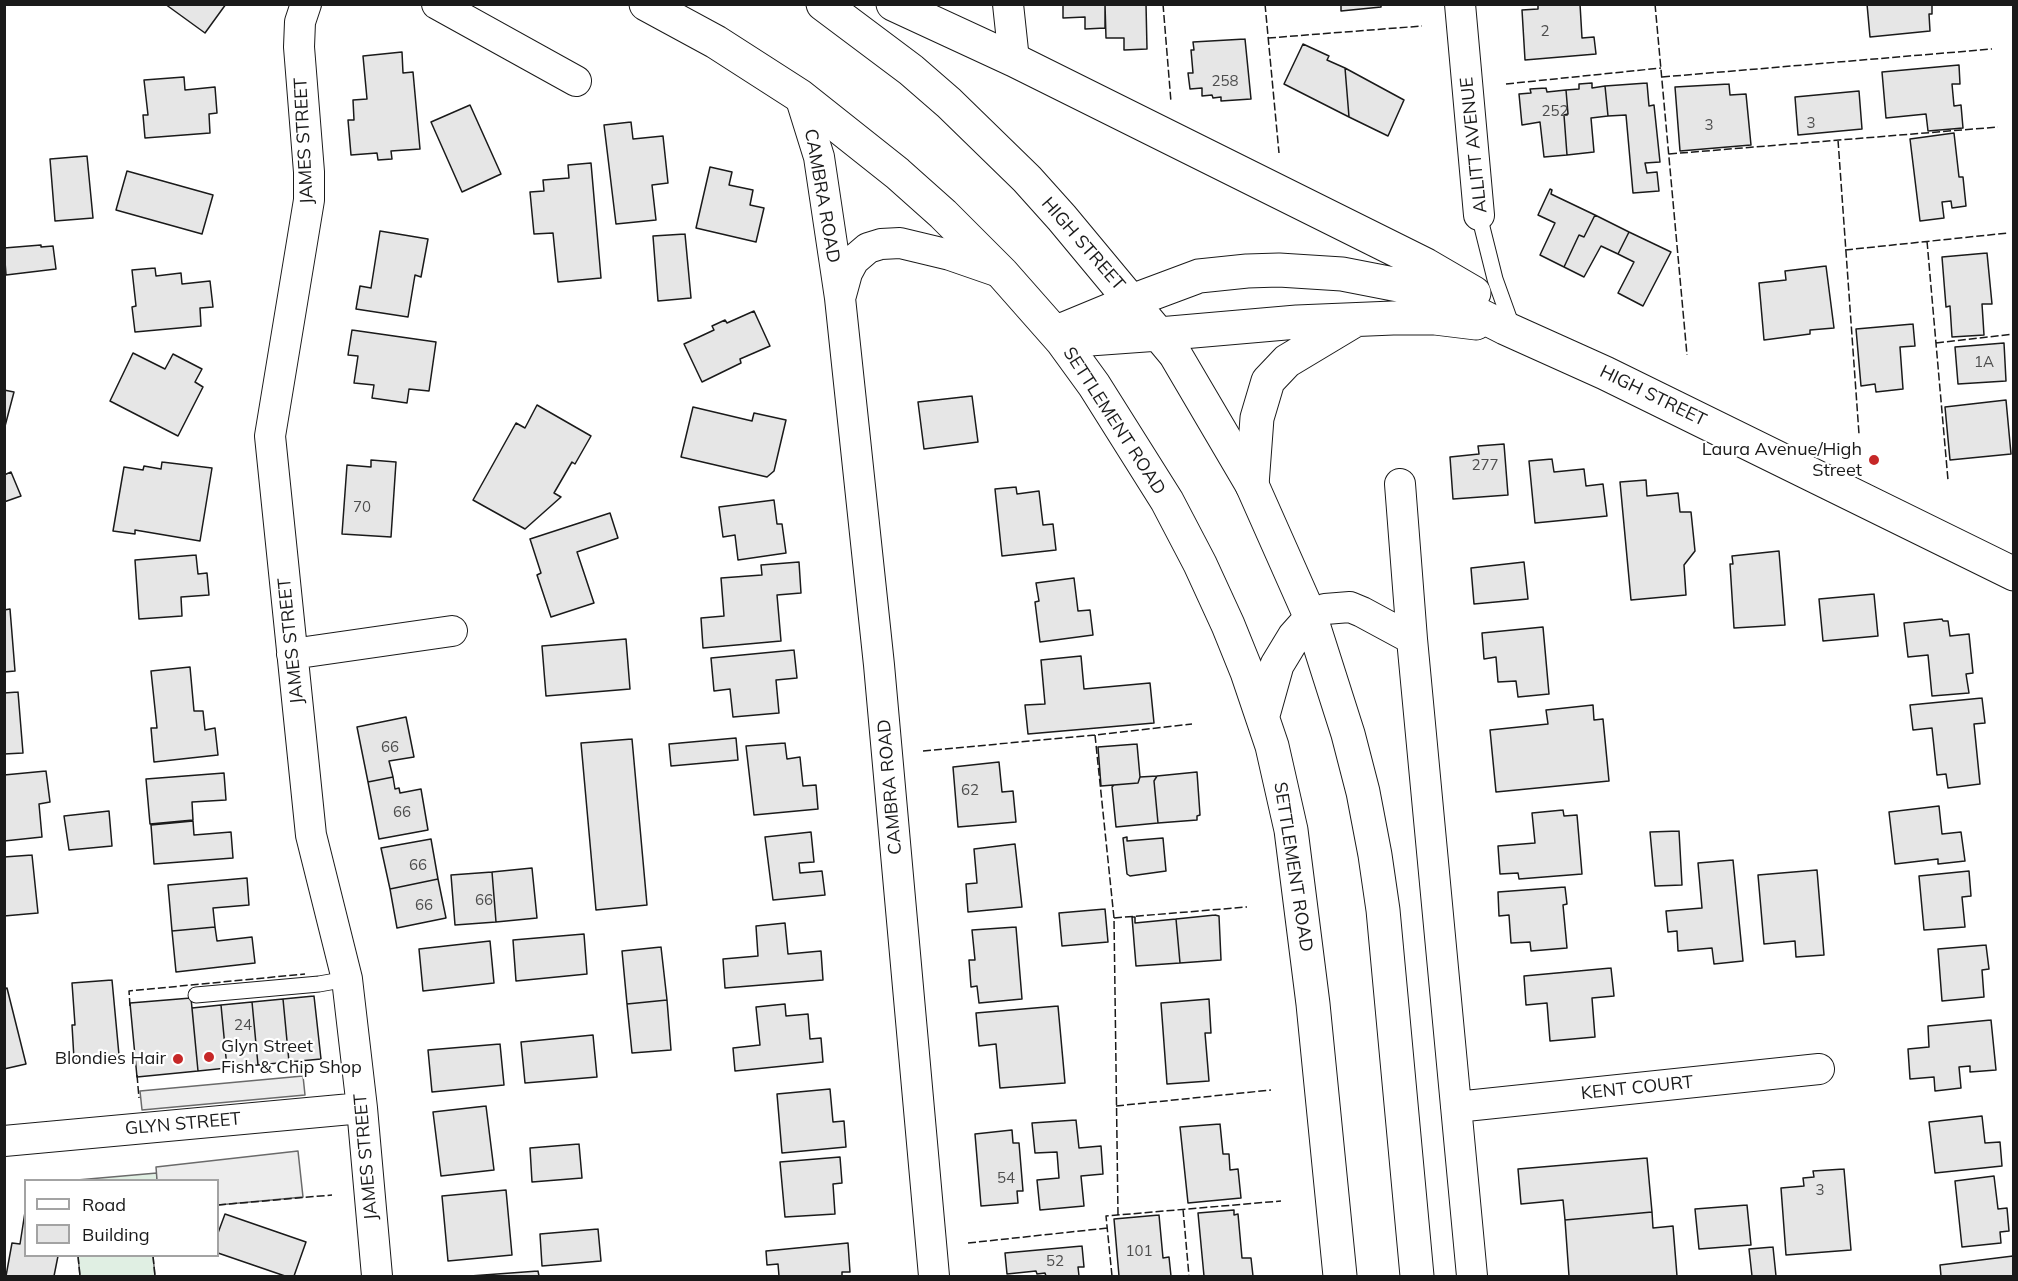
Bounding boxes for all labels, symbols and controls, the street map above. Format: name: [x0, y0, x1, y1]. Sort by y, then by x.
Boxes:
house number: 2: [1541, 22, 1549, 40]
house number: 258: [1212, 72, 1238, 90]
street label: ALLITT AVENUE: [1456, 76, 1492, 214]
street label: JAMES STREET: [290, 77, 318, 205]
house number: 252: [1542, 102, 1568, 120]
house number: 3: [1807, 114, 1815, 132]
house number: 3: [1705, 116, 1713, 134]
street label: CAMBRA ROAD: [800, 127, 844, 265]
street label: HIGH STREET: [1037, 193, 1129, 295]
street label: SETTLEMENT ROAD: [1058, 343, 1170, 499]
house number: 1A: [1974, 353, 1994, 371]
street label: HIGH STREET: [1596, 361, 1710, 431]
place label: Laura Avenue/High Street: [1702, 439, 1862, 482]
marker: Laura Avenue/High Street: [1867, 453, 1881, 467]
house number: 277: [1472, 456, 1498, 474]
house number: 70: [353, 498, 371, 516]
street label: JAMES STREET: [274, 577, 308, 705]
street label: CAMBRA ROAD: [873, 718, 907, 856]
house number: 66: [381, 738, 399, 756]
house number: 62: [961, 781, 979, 799]
street label: SETTLEMENT ROAD: [1269, 781, 1317, 953]
house number: 66: [393, 803, 411, 821]
house number: 66: [409, 856, 427, 874]
house number: 66: [475, 891, 493, 909]
house number: 66: [415, 896, 433, 914]
house number: 24: [234, 1016, 252, 1034]
place label: Glyn Street Fish & Chip Shop: [221, 1036, 362, 1078]
place label: Blondies Hair: [55, 1048, 166, 1070]
marker: Glyn Street Fish & Chip Shop: [202, 1050, 216, 1064]
marker: Blondies Hair: [171, 1052, 185, 1066]
street label: KENT COURT: [1580, 1071, 1694, 1105]
street label: JAMES STREET: [350, 1093, 382, 1221]
street label: GLYN STREET: [124, 1108, 242, 1140]
house number: 54: [997, 1169, 1015, 1187]
legend: [24, 1179, 219, 1257]
house number: 3: [1816, 1181, 1824, 1199]
text: Road: [82, 1193, 126, 1216]
text: Building: [82, 1223, 150, 1246]
house number: 101: [1126, 1242, 1152, 1260]
house number: 52: [1046, 1252, 1064, 1270]

